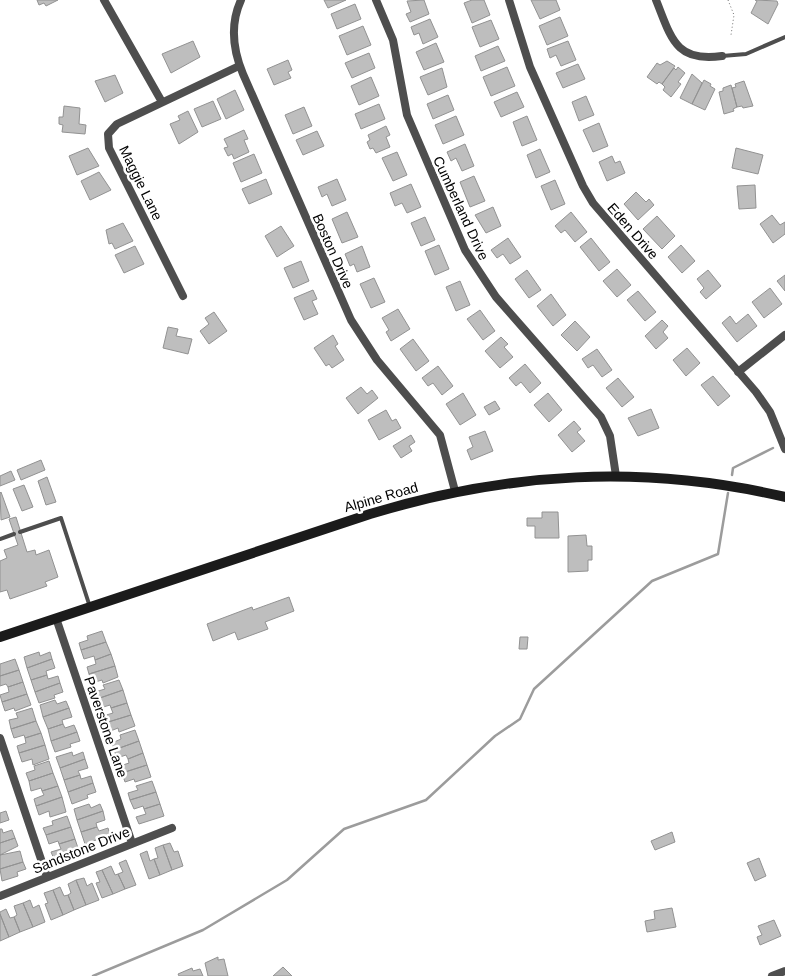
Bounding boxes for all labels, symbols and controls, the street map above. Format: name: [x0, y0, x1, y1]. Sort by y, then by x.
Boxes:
street label: Maggie Lane: [116, 143, 166, 223]
street label: Cumberland Drive: [430, 153, 492, 263]
street label: Eden Drive: [604, 200, 662, 263]
street label: Boston Drive: [309, 211, 357, 291]
street label: Alpine Road: [342, 479, 420, 515]
street label: Paverstone Lane: [81, 674, 131, 780]
street label: Sandstone Drive: [30, 823, 132, 877]

